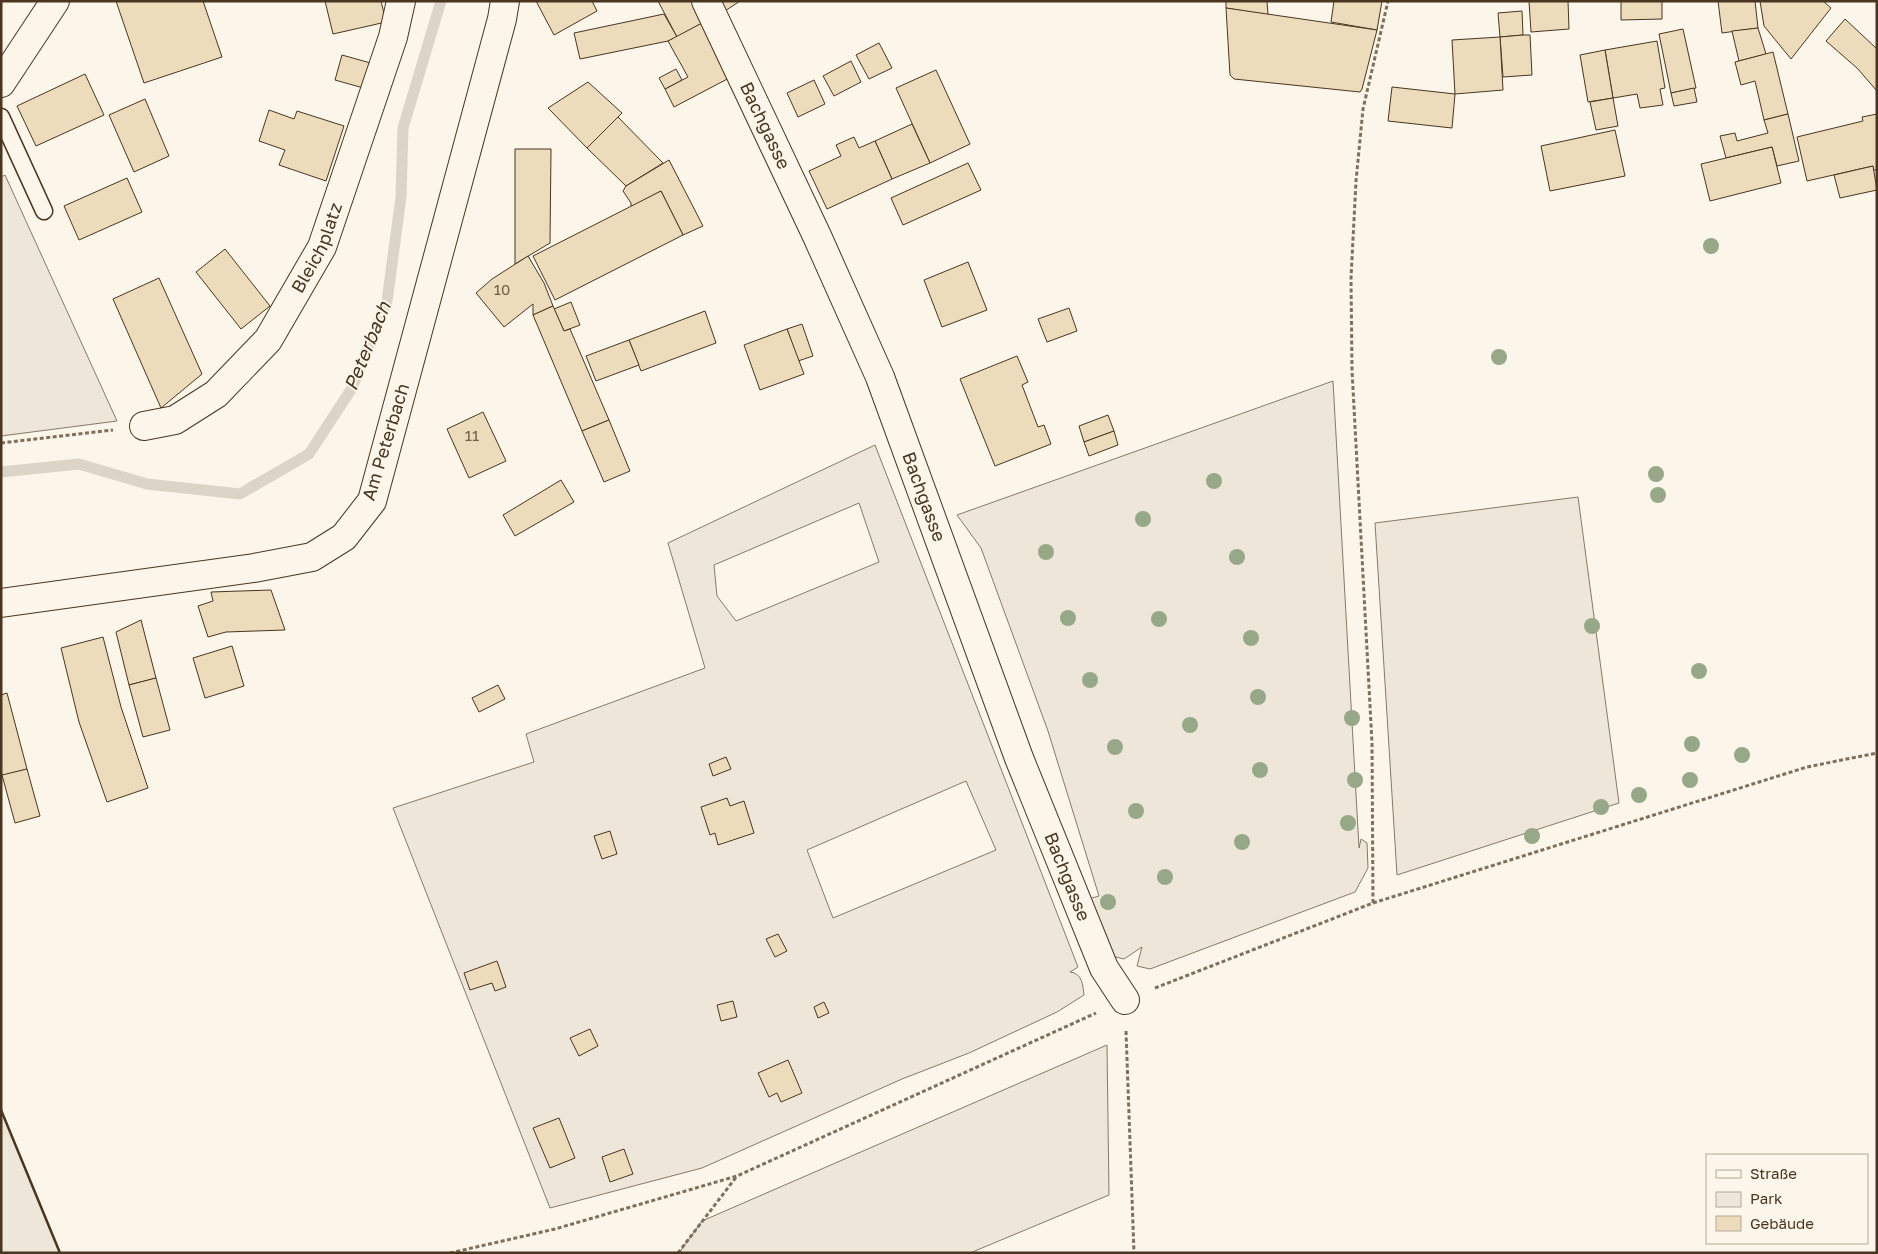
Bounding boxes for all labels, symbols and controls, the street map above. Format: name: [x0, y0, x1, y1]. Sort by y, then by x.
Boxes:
street label: Bachgasse: [736, 78, 796, 173]
street label: Bleichplatz: [286, 200, 346, 296]
house number: 10: [494, 280, 510, 298]
water label: Peterbach: [338, 297, 395, 394]
street label: Am Peterbach: [357, 380, 413, 503]
house number: 11: [465, 426, 479, 444]
street label: Bachgasse: [898, 449, 951, 544]
street label: Bachgasse: [1040, 829, 1096, 924]
legend: [1706, 1154, 1868, 1244]
text: Straße: [1750, 1164, 1797, 1182]
text: Park: [1750, 1189, 1783, 1207]
text: Gebäude: [1750, 1214, 1814, 1232]

